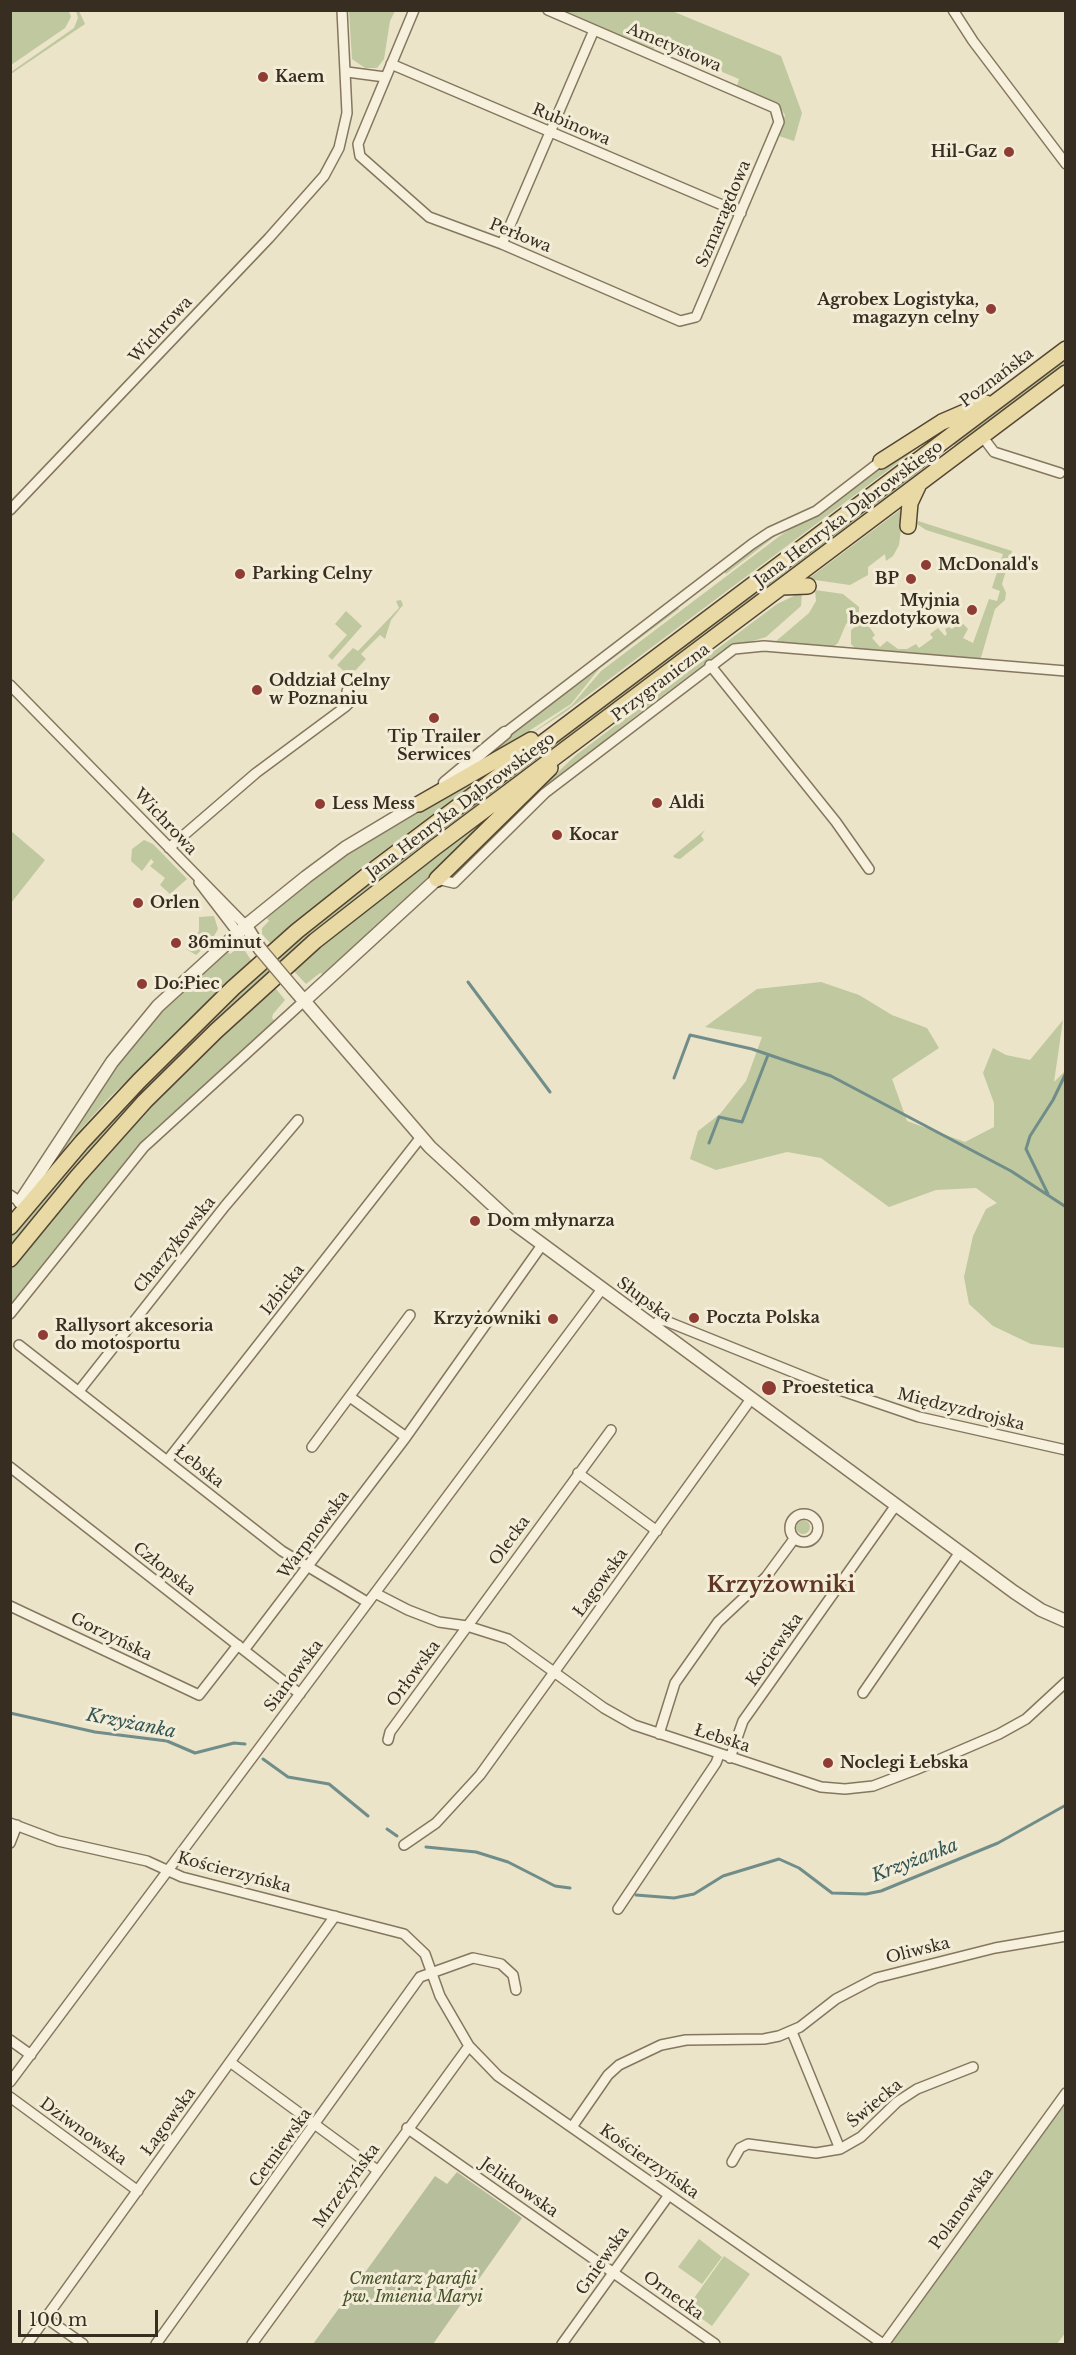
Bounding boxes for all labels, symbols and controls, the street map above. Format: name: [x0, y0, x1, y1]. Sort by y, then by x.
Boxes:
street label: Ametystowa: [624, 20, 724, 76]
place label: Kaem: [275, 67, 324, 87]
marker: Kaem: [256, 70, 270, 84]
street label: Rubinowa: [529, 100, 613, 150]
place label: Hil-Gaz: [931, 142, 997, 162]
marker: Hil-Gaz: [1002, 145, 1016, 159]
street label: Szmaragdowa: [693, 158, 755, 270]
street label: Perłowa: [486, 215, 554, 257]
place label: Agrobex Logistyka, magazyn celny: [817, 290, 979, 328]
street label: Wichrowa: [125, 293, 197, 367]
marker: Agrobex Logistyka, magazyn celny: [984, 302, 998, 316]
street label: Poznańska: [957, 344, 1037, 412]
street label: Jana Henryka Dąbrowskiego: [751, 437, 947, 591]
place label: McDonald's: [938, 555, 1039, 575]
marker: McDonald's: [919, 558, 933, 572]
place label: Parking Celny: [252, 564, 372, 584]
marker: Parking Celny: [233, 567, 247, 581]
place label: BP: [875, 569, 899, 589]
marker: BP: [904, 572, 918, 586]
place label: Myjnia bezdotykowa: [849, 591, 960, 629]
marker: Myjnia bezdotykowa: [965, 603, 979, 617]
street label: Przygraniczna: [608, 640, 714, 726]
place label: Oddział Celny w Poznaniu: [269, 671, 390, 709]
marker: Oddział Celny w Poznaniu: [250, 683, 264, 697]
marker: Tip Trailer Serwices: [427, 711, 441, 725]
place label: Tip Trailer Serwices: [388, 727, 480, 765]
street label: Jana Henryka Dąbrowskiego: [363, 729, 559, 883]
street label: Wichrowa: [129, 785, 201, 859]
place label: Aldi: [669, 793, 705, 813]
place label: Less Mess: [332, 794, 415, 814]
marker: Aldi: [650, 796, 664, 810]
marker: Less Mess: [313, 797, 327, 811]
place label: Kocar: [569, 825, 618, 845]
marker: Kocar: [550, 828, 564, 842]
place label: Orlen: [150, 893, 200, 913]
marker: Orlen: [131, 896, 145, 910]
place label: 36minut: [188, 933, 262, 953]
marker: 36minut: [169, 936, 183, 950]
place label: Do:Piec: [154, 974, 219, 994]
marker: Do:Piec: [135, 977, 149, 991]
street label: Charzykowska: [130, 1193, 220, 1297]
place label: Dom młynarza: [487, 1211, 615, 1231]
marker: Dom młynarza: [468, 1214, 482, 1228]
street label: Izbicka: [257, 1261, 309, 1319]
street label: Słupska: [613, 1274, 675, 1326]
place label: Poczta Polska: [706, 1308, 820, 1328]
place label: Krzyżowniki: [433, 1309, 541, 1329]
marker: Poczta Polska: [687, 1311, 701, 1325]
marker: Krzyżowniki: [546, 1312, 560, 1326]
place label: Rallysort akcesoria do motosportu: [55, 1316, 213, 1354]
marker: Rallysort akcesoria do motosportu: [36, 1328, 50, 1342]
place label: Proestetica: [782, 1378, 874, 1398]
marker: Proestetica: [760, 1379, 778, 1397]
street label: Międzyzdrojska: [895, 1385, 1027, 1435]
street label: Łebska: [171, 1442, 227, 1492]
street label: Warpnowska: [275, 1487, 353, 1583]
street label: Olecka: [486, 1512, 534, 1570]
street label: Człopska: [129, 1539, 199, 1599]
street label: Łagowska: [570, 1545, 632, 1621]
district label: Krzyżowniki: [707, 1573, 855, 1599]
street label: Gorzyńska: [67, 1609, 155, 1665]
street label: Kociewska: [743, 1610, 807, 1690]
street label: Sianowska: [261, 1636, 327, 1716]
street label: Orłowska: [383, 1637, 445, 1711]
water label: Krzyżanka: [84, 1705, 178, 1743]
street label: Łebska: [692, 1721, 752, 1757]
place label: Noclegi Łebska: [840, 1753, 969, 1773]
marker: Noclegi Łebska: [821, 1756, 835, 1770]
water label: Krzyżanka: [869, 1835, 961, 1887]
street label: Kościerzyńska: [175, 1849, 293, 1897]
street label: Oliwska: [884, 1934, 952, 1968]
street label: Świecka: [844, 2076, 906, 2132]
street label: Łagowska: [138, 2084, 200, 2160]
street label: Dziwnowska: [36, 2094, 130, 2170]
street label: Cetniewska: [246, 2105, 316, 2191]
street label: Kościerzyńska: [596, 2121, 702, 2203]
street label: Mrzeżyńska: [310, 2140, 384, 2232]
street label: Jelitkowska: [476, 2154, 562, 2222]
street label: Polanowska: [926, 2165, 998, 2253]
street label: Gniewska: [573, 2223, 633, 2299]
street label: Ornecka: [639, 2268, 707, 2324]
park label: Cmentarz parafii pw. Imienia Maryi: [343, 2269, 483, 2307]
scale bar: [21, 2298, 160, 2336]
text: 100 m: [29, 2309, 87, 2331]

